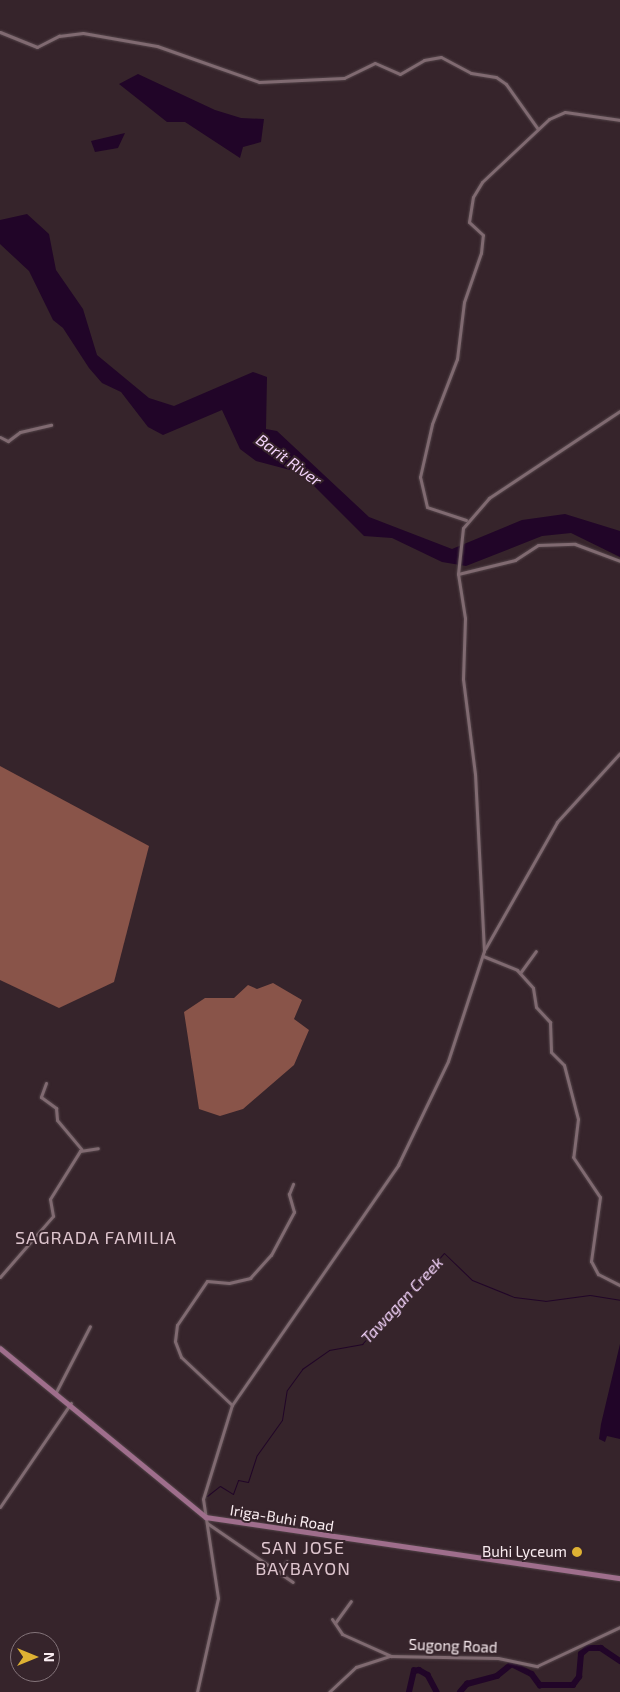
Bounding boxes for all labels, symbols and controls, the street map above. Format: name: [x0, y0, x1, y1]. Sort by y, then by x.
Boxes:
water label: Barit River: [253, 430, 325, 490]
district label: SAGRADA FAMILIA: [13, 1226, 179, 1248]
water label: Tawagan Creek: [357, 1253, 447, 1347]
street label: Iriga-Buhi Road: [229, 1501, 335, 1535]
district label: SAN JOSE BAYBAYON: [254, 1537, 352, 1580]
place label: Buhi Lyceum: [482, 1543, 567, 1561]
marker: Buhi Lyceum: [571, 1546, 583, 1558]
north arrow: [10, 1632, 60, 1682]
street label: Sugong Road: [408, 1635, 498, 1657]
text: N: [41, 1652, 58, 1662]

